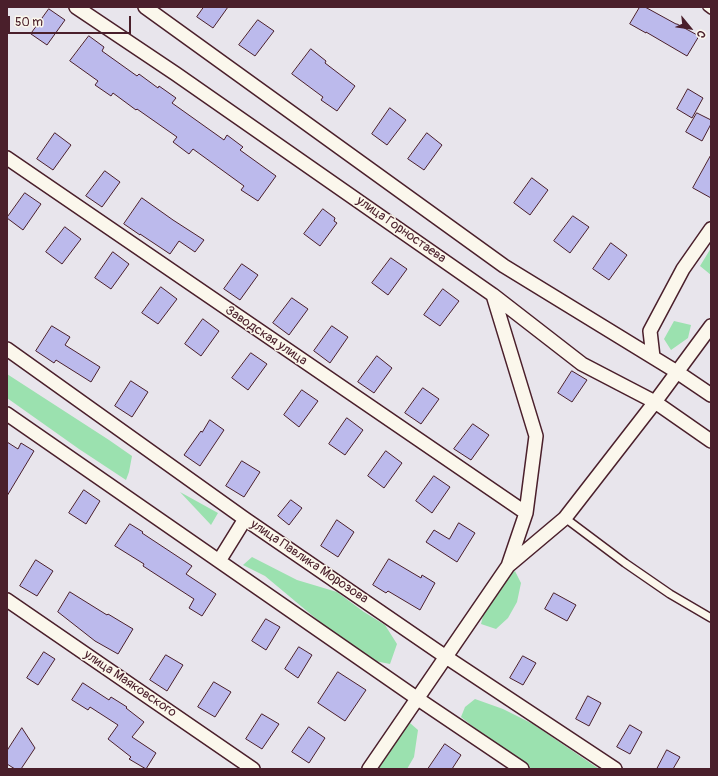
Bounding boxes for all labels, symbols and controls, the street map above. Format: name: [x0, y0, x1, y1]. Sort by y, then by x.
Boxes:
scale bar: [10, 8, 133, 34]
north arrow: [670, 8, 710, 48]
text: 50 m: [15, 15, 43, 30]
text: С: [694, 28, 708, 40]
street label: улица Горностаева: [353, 193, 449, 267]
street label: Заводская улица: [222, 303, 310, 369]
street label: улица Павлика Морозова: [247, 517, 371, 607]
street label: улица Маяковского: [81, 647, 179, 721]

